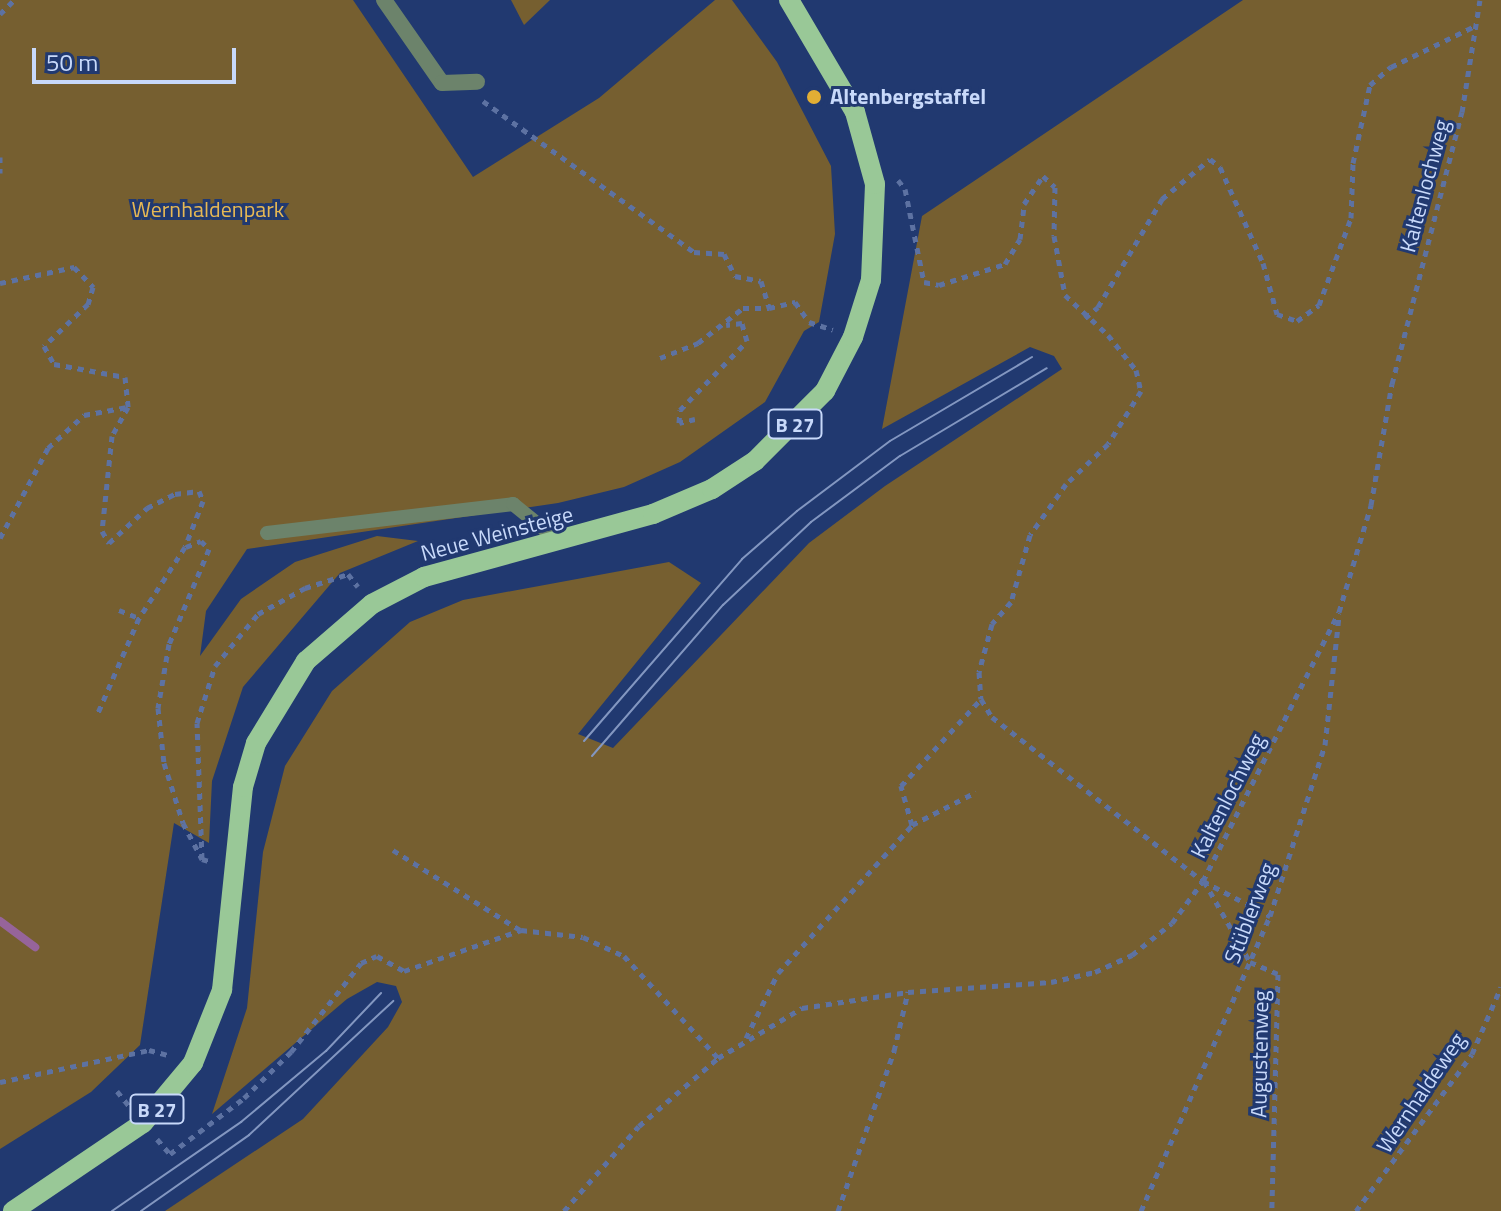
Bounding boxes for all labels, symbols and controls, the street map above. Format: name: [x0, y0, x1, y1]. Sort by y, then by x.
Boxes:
scale bar: [36, 32, 240, 82]
text: 50 m: [46, 44, 98, 80]
place label: Altenbergstaffel: [830, 84, 986, 110]
marker: Altenbergstaffel: [805, 88, 823, 106]
street label: Kaltenlochweg: [1395, 117, 1455, 255]
park label: Wernhaldenpark: [132, 197, 284, 223]
road number: B 27: [767, 408, 823, 440]
street label: Neue Weinsteige: [418, 501, 576, 567]
street label: Kaltenlochweg: [1185, 729, 1271, 863]
street label: Stüblerweg: [1219, 859, 1281, 967]
street label: Augustenweg: [1246, 990, 1274, 1118]
street label: Wernhaldeweg: [1371, 1028, 1471, 1158]
road number: B 27: [129, 1093, 185, 1125]

